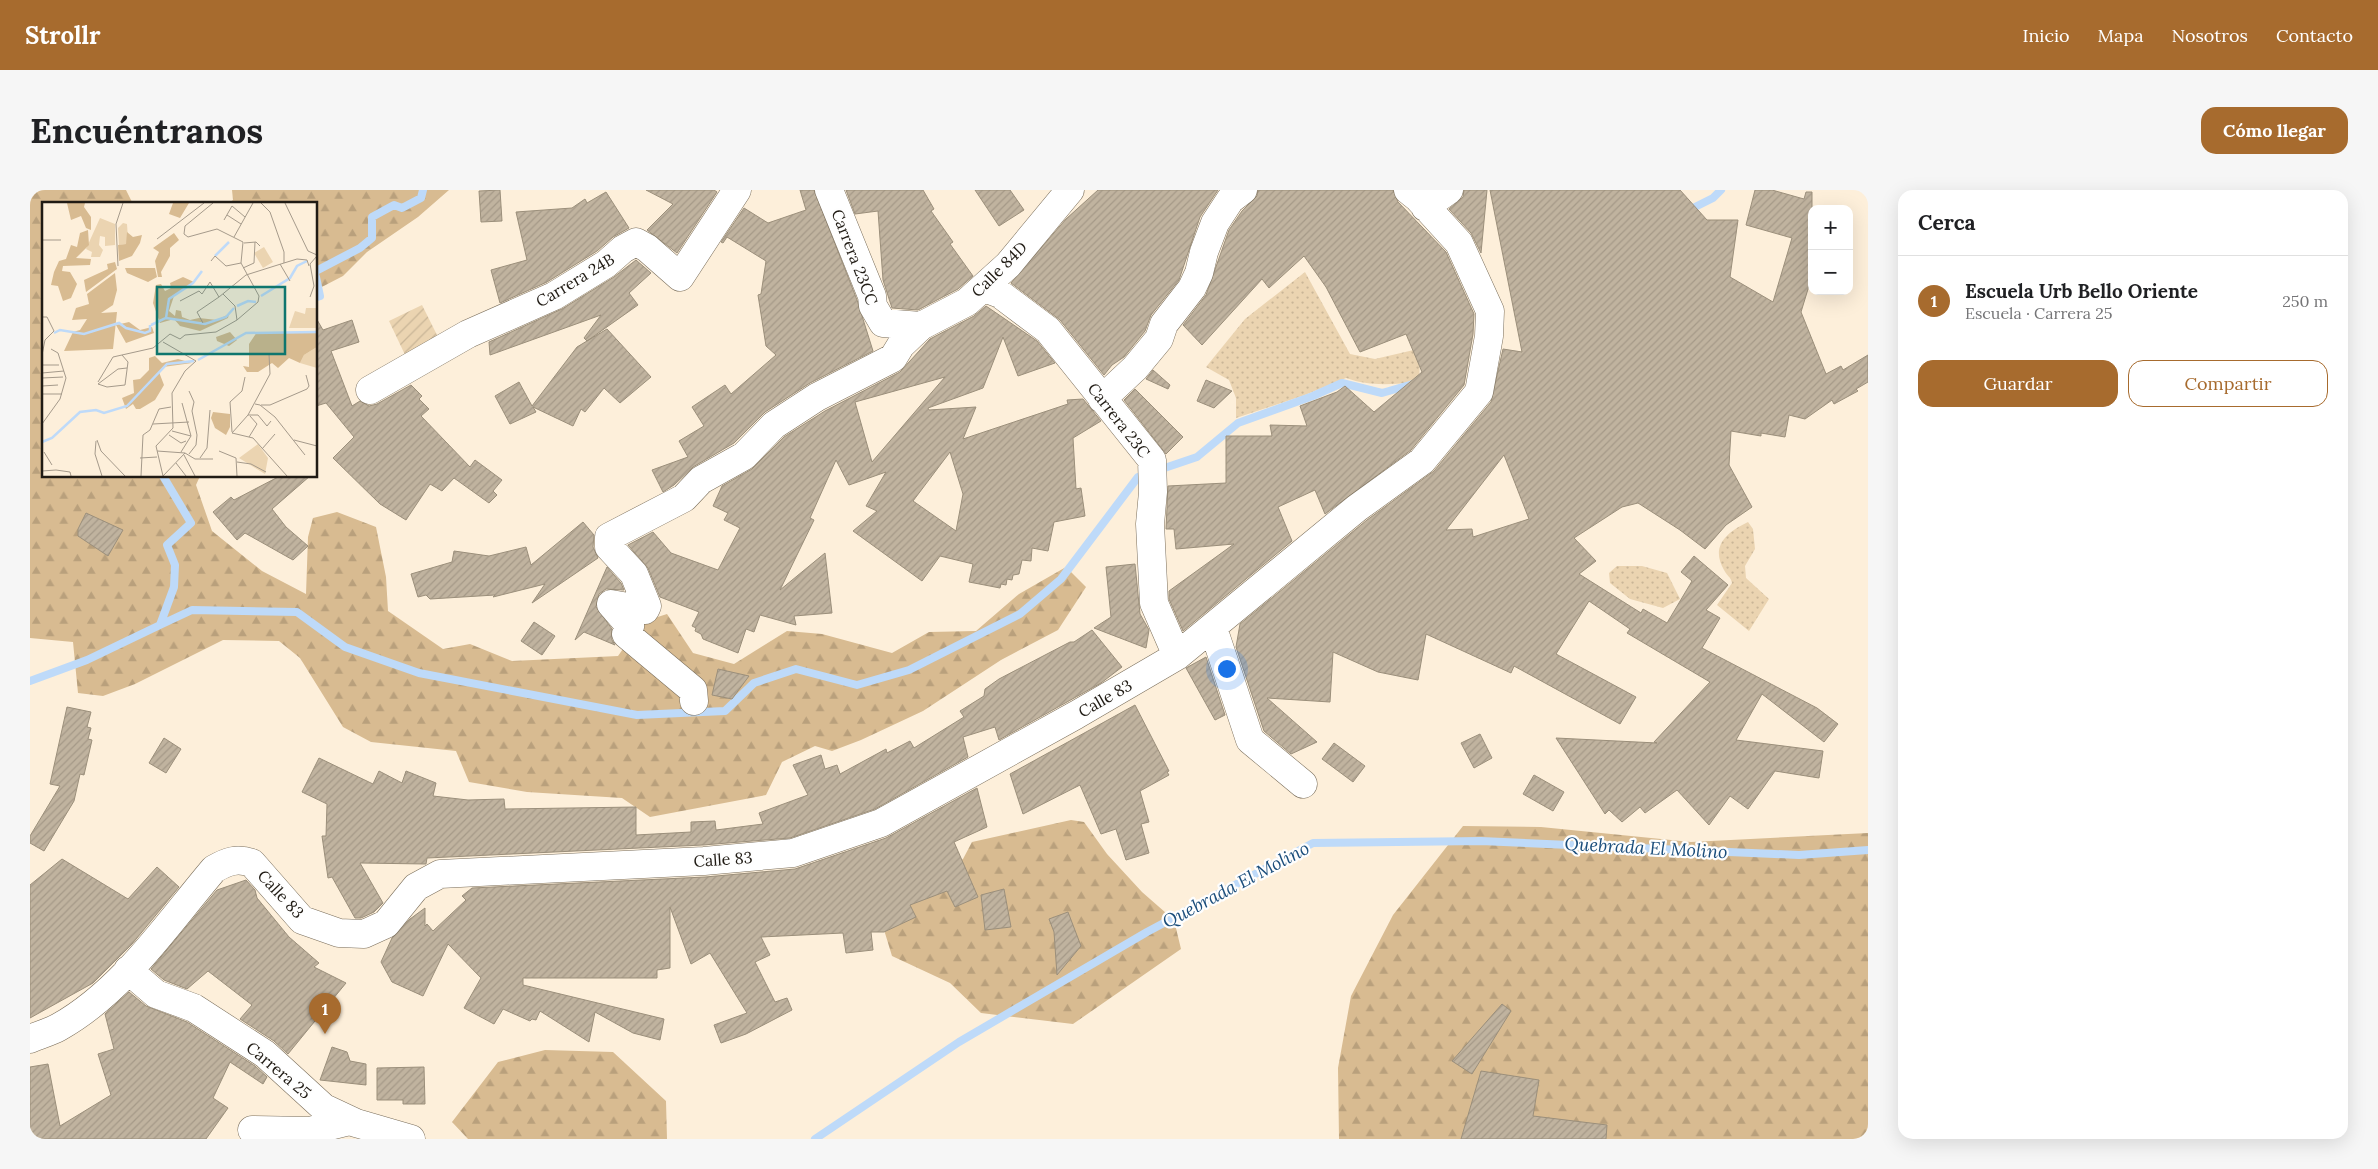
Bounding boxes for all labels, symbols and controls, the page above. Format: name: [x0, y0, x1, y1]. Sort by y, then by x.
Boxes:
text: Strollr: [25, 20, 100, 51]
text: Inicio: [2023, 24, 2070, 47]
text: Mapa: [2098, 24, 2143, 47]
text: Nosotros: [2171, 24, 2248, 47]
text: Contacto: [2276, 24, 2353, 47]
button: Cómo llegar: [2201, 107, 2348, 154]
text: Encuéntranos: [30, 108, 263, 153]
inset map: [42, 202, 318, 478]
map controls: [1808, 205, 1853, 295]
button: +: [1808, 205, 1853, 250]
street label: Carrera 23CC: [828, 206, 882, 308]
text: Cerca: [1918, 209, 1976, 236]
street label: Calle 84D: [967, 237, 1031, 301]
street label: Carrera 24B: [532, 249, 618, 311]
button: −: [1808, 250, 1853, 295]
text: Escuela Urb Bello Oriente: [1965, 279, 2198, 303]
text: 1: [1931, 291, 1937, 311]
text: 250 m: [2282, 291, 2328, 311]
text: Escuela · Carrera 25: [1965, 303, 2113, 323]
button: Guardar: [1918, 360, 2118, 407]
button: Compartir: [2128, 360, 2328, 407]
street label: Carrera 23C: [1084, 379, 1154, 461]
your location: [1214, 656, 1240, 682]
street label: Calle 83: [1074, 675, 1136, 721]
water label: Quebrada El Molino: [1564, 832, 1728, 863]
water label: Quebrada El Molino: [1158, 836, 1313, 933]
street label: Calle 83: [693, 847, 753, 871]
street label: Calle 83: [254, 866, 308, 922]
pin: 1: [309, 993, 341, 1034]
street label: Carrera 25: [243, 1037, 315, 1103]

